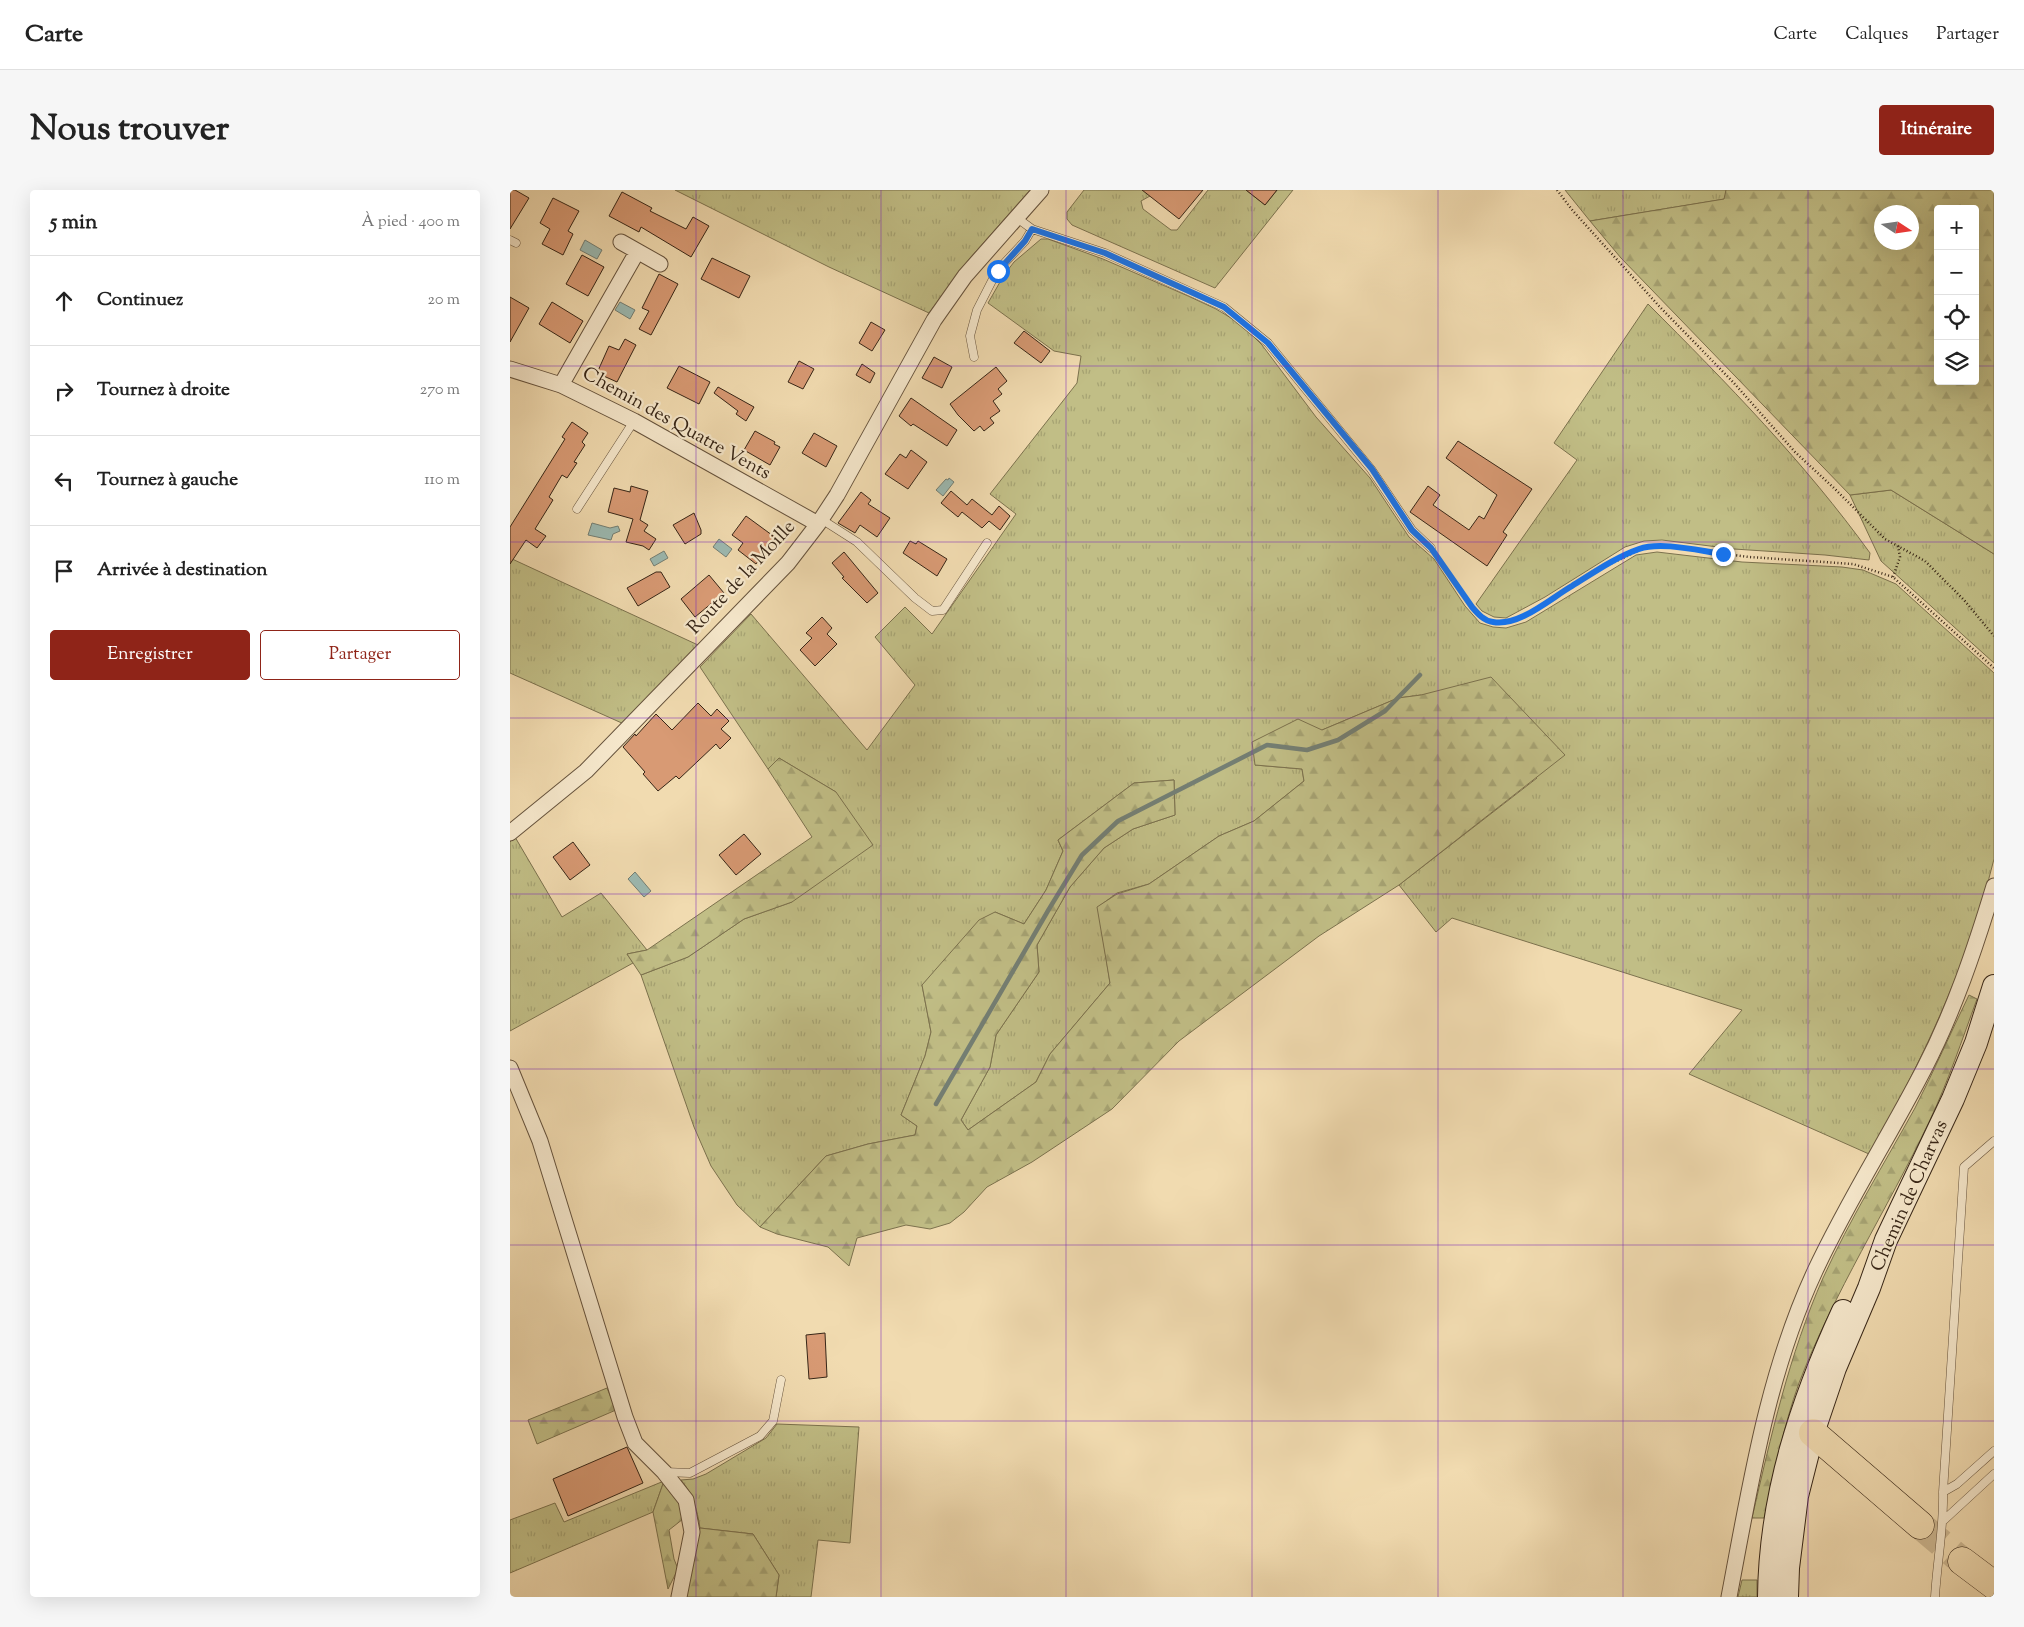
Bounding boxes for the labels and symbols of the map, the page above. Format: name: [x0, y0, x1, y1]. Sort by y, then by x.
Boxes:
north arrow: [1874, 205, 1919, 250]
route start: [987, 260, 1010, 283]
street label: Chemin des Quatre Vents: [577, 361, 775, 487]
street label: Route de la Moille: [682, 515, 802, 641]
route end: [1712, 543, 1735, 566]
street label: Chemin de Charvas: [1864, 1116, 1956, 1276]

